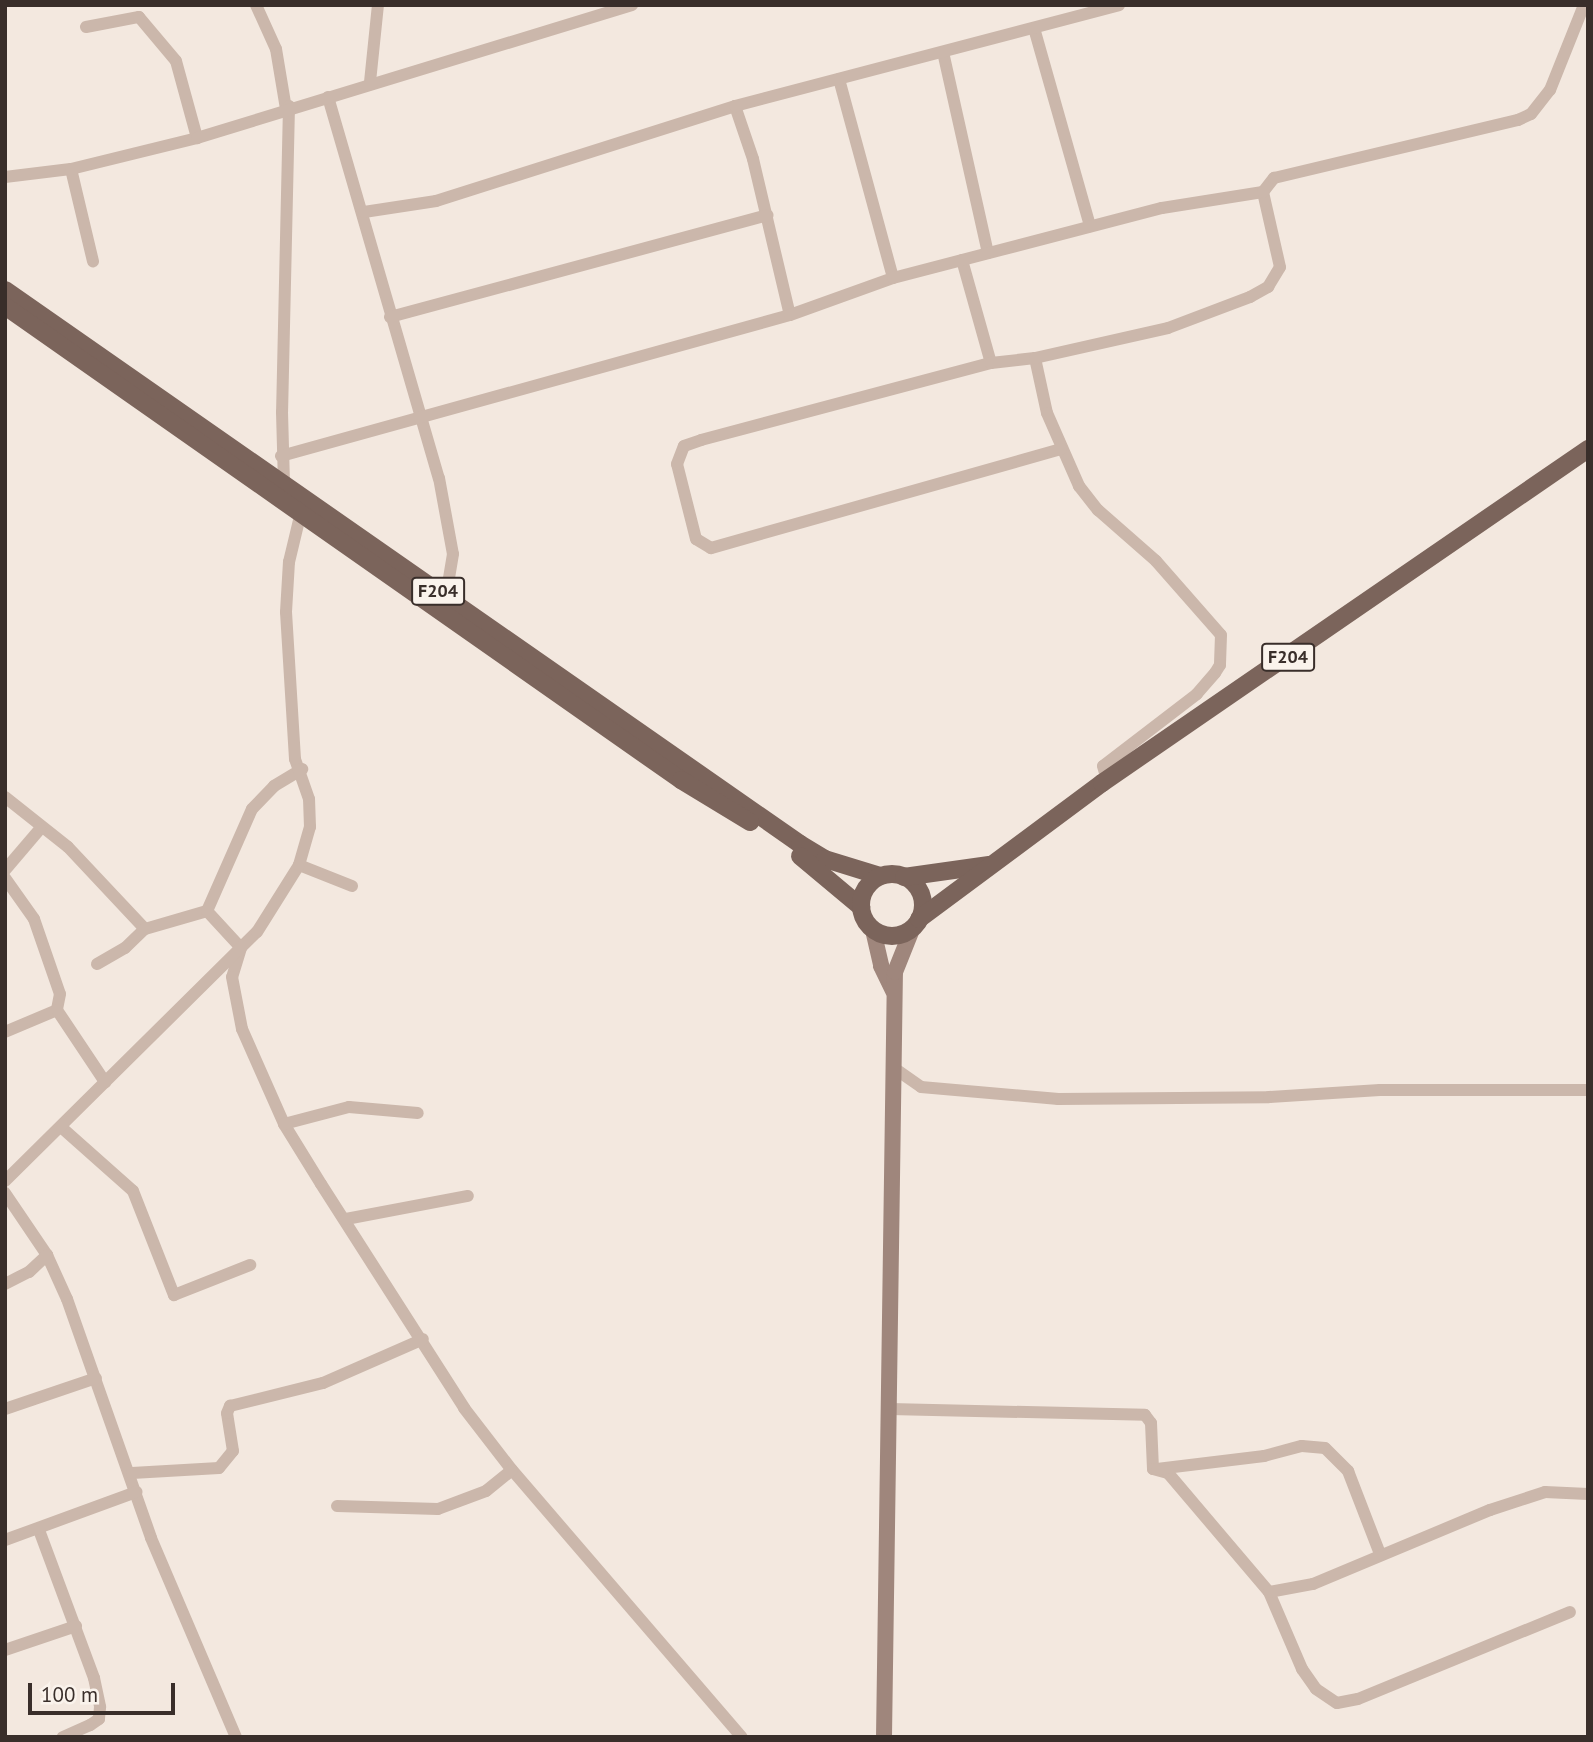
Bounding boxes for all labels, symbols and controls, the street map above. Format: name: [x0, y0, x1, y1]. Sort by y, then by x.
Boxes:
road number: F204: [410, 576, 466, 606]
road number: F204: [1260, 642, 1316, 672]
scale bar: [32, 1668, 178, 1712]
text: 100 m: [41, 1681, 98, 1708]

